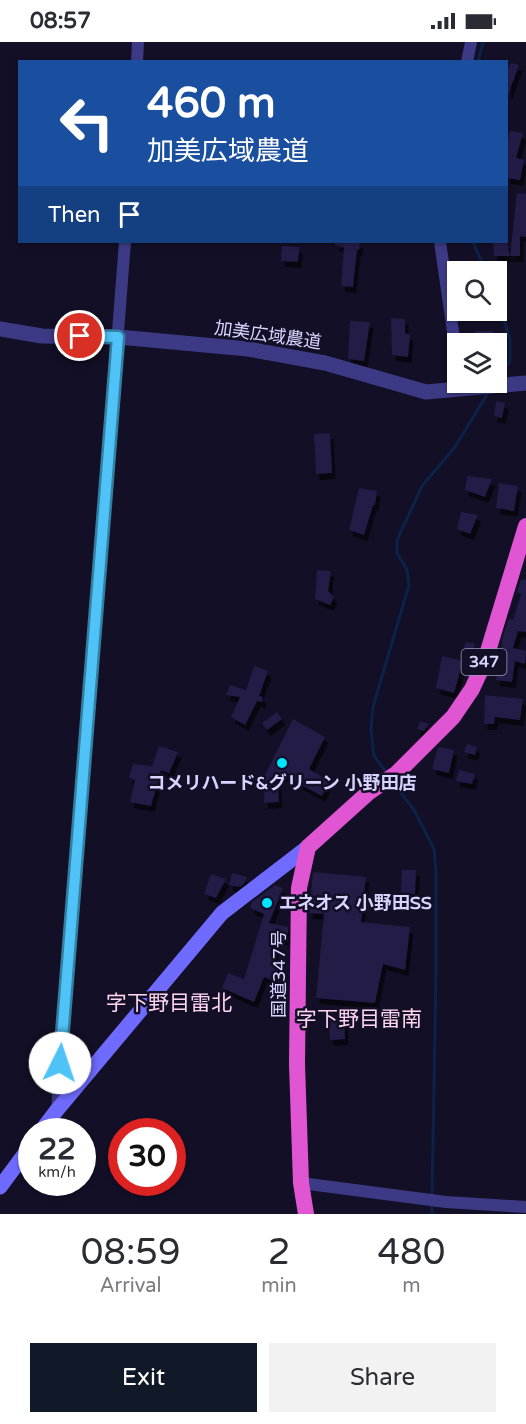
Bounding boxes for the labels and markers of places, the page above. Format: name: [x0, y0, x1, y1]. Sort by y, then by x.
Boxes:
pin: [54, 310, 105, 361]
marker: コメリハード&グリーン 小野田店: [275, 756, 289, 770]
place label: コメリハード&グリーン 小野田店: [148, 772, 416, 794]
place label: エネオス 小野田SS: [279, 892, 432, 914]
marker: エネオス 小野田SS: [260, 896, 274, 910]

